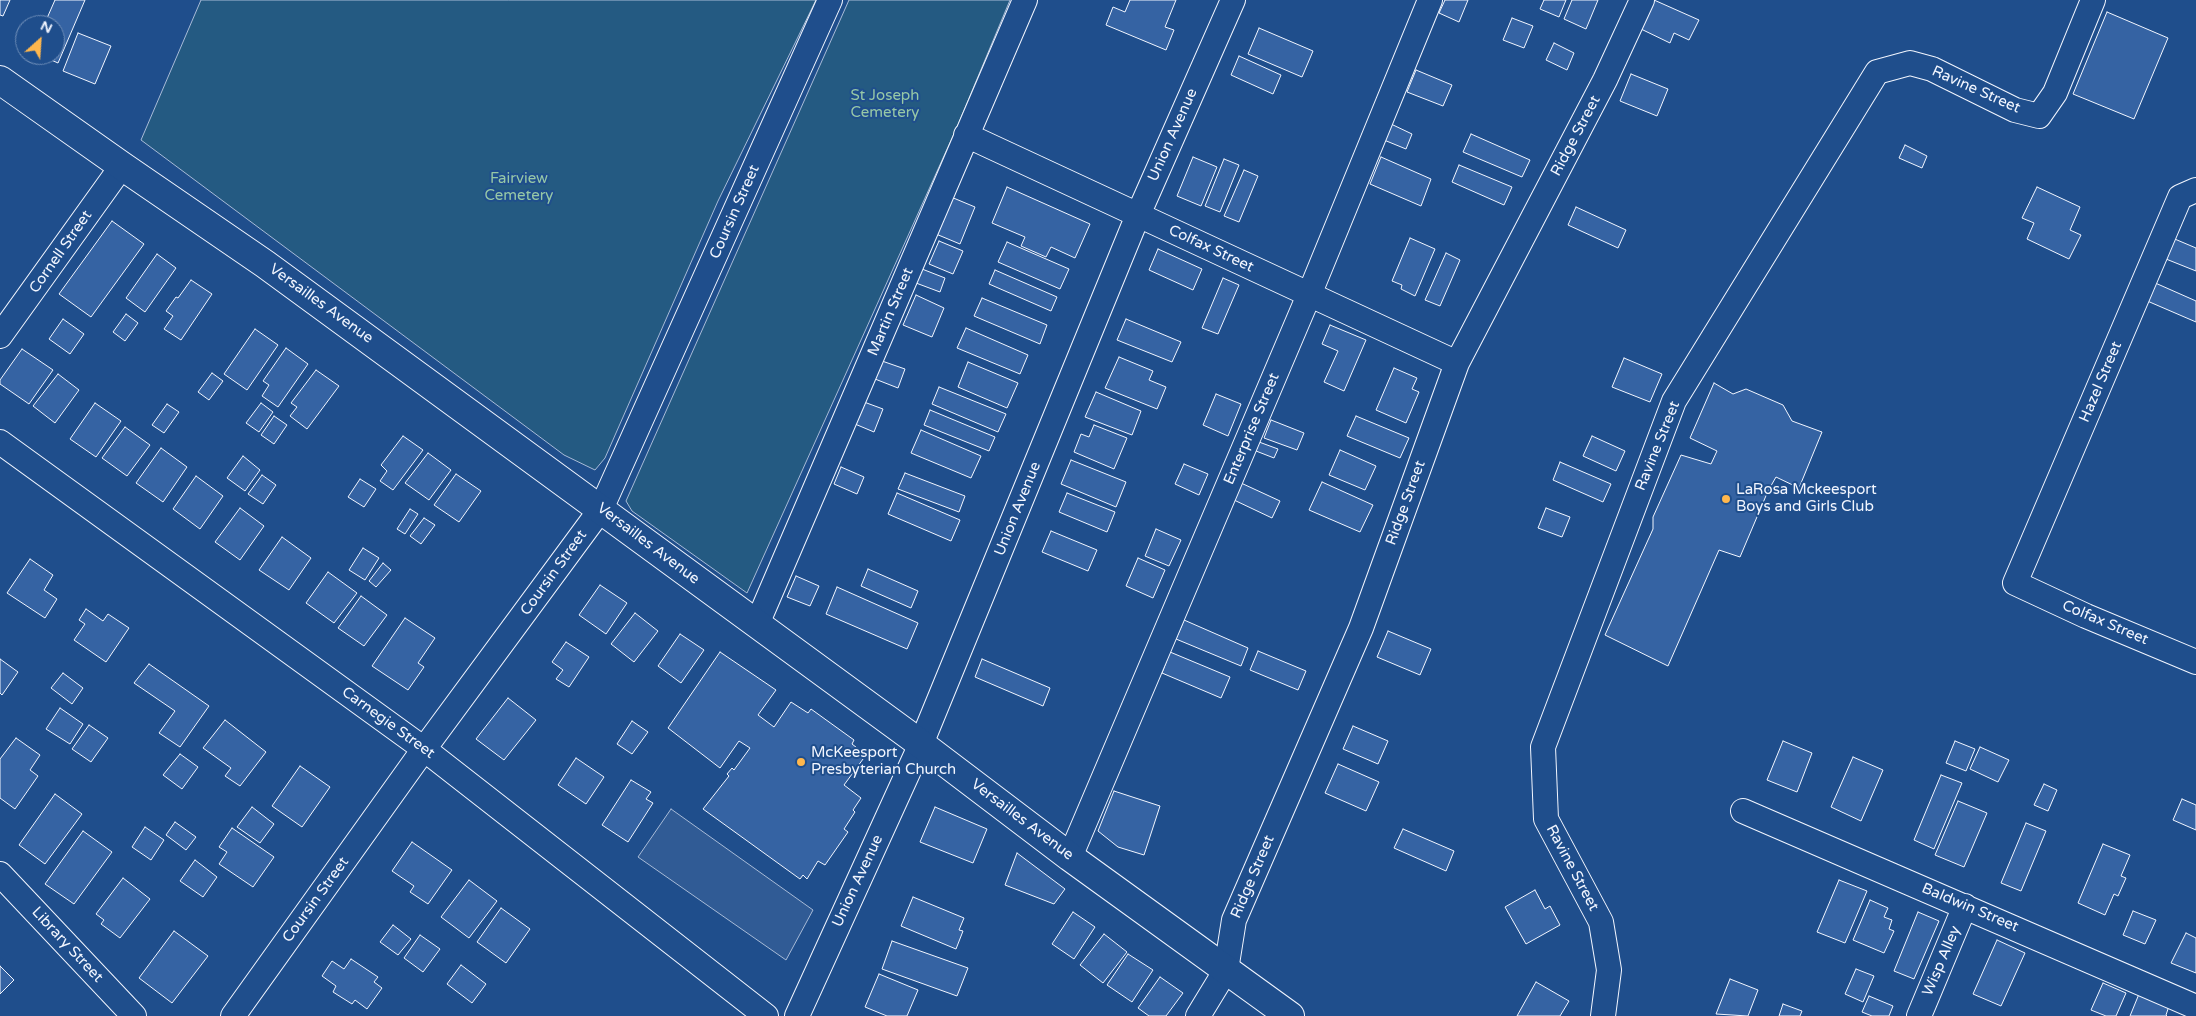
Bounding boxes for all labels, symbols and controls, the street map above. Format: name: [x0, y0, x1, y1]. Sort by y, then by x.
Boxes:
north arrow: [15, 15, 65, 65]
text: N: [38, 17, 55, 37]
street label: Ravine Street: [1929, 62, 2023, 118]
street label: Union Avenue: [1144, 86, 1202, 184]
park label: St Joseph Cemetery: [851, 87, 919, 122]
street label: Ridge Street: [1547, 93, 1605, 179]
street label: Coursin Street: [706, 162, 764, 262]
park label: Fairview Cemetery: [485, 170, 553, 205]
street label: Cornell Street: [26, 207, 96, 297]
street label: Colfax Street: [1166, 221, 1256, 277]
street label: Versailles Avenue: [266, 260, 376, 348]
street label: Martin Street: [864, 265, 918, 359]
street label: Hazel Street: [2076, 339, 2126, 425]
street label: Enterprise Street: [1220, 370, 1284, 488]
street label: Ravine Street: [1632, 399, 1684, 493]
street label: Ridge Street: [1382, 458, 1430, 548]
street label: Union Avenue: [991, 459, 1045, 559]
place label: LaRosa Mckeesport Boys and Girls Club: [1736, 481, 1877, 516]
marker: LaRosa Mckeesport Boys and Girls Club: [1720, 493, 1732, 505]
street label: Versailles Avenue: [593, 500, 703, 588]
street label: Coursin Street: [517, 527, 591, 619]
street label: Colfax Street: [2059, 597, 2151, 649]
street label: Carnegie Street: [338, 683, 438, 763]
place label: McKeesport Presbyterian Church: [811, 744, 956, 779]
marker: McKeesport Presbyterian Church: [795, 756, 807, 768]
street label: Versailles Avenue: [967, 776, 1077, 864]
street label: Ravine Street: [1542, 822, 1602, 914]
street label: Union Avenue: [829, 832, 887, 930]
street label: Ridge Street: [1227, 833, 1279, 921]
street label: Coursin Street: [279, 854, 353, 946]
street label: Baldwin Street: [1919, 879, 2021, 937]
street label: Library Street: [27, 904, 107, 986]
street label: Wisp Alley: [1919, 923, 1965, 999]

